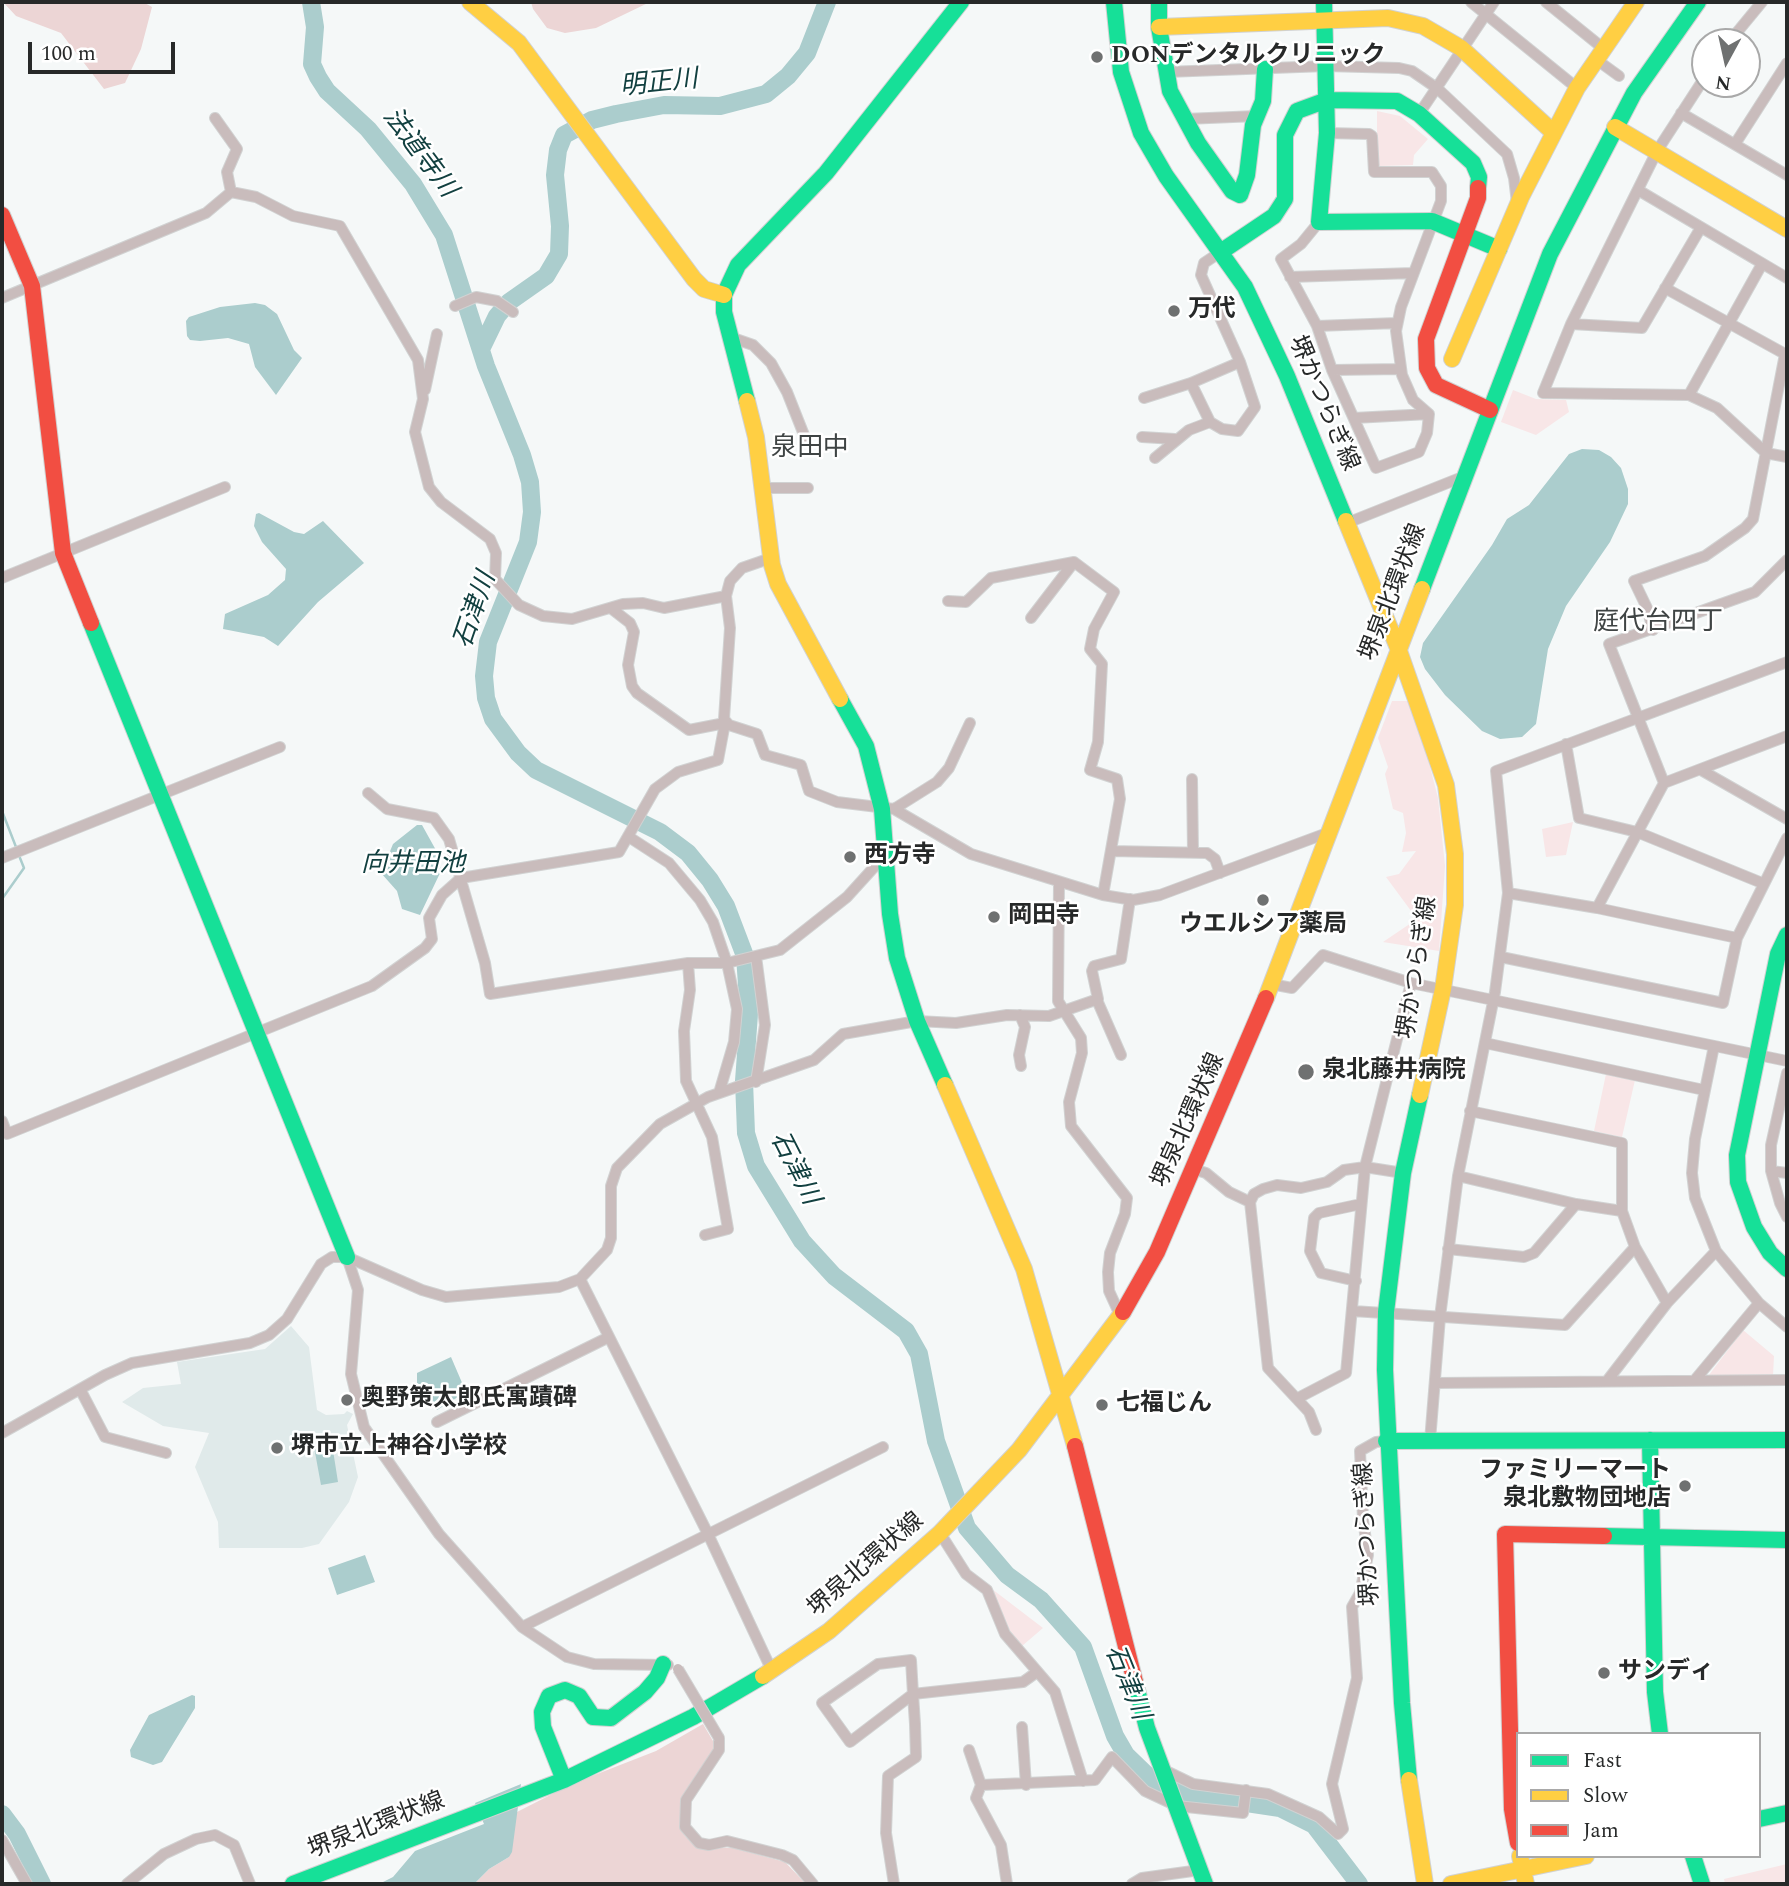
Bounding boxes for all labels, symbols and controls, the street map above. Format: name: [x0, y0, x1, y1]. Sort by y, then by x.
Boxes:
scale bar: [32, 28, 178, 72]
north arrow: [1691, 28, 1761, 98]
text: 100 m: [41, 38, 96, 70]
place label: DONデンタルクリニック: [1111, 43, 1385, 71]
marker: DONデンタルクリニック: [1089, 49, 1105, 65]
water label: 明正川: [619, 65, 699, 105]
text: N: [1714, 67, 1733, 98]
water label: 法道寺川: [374, 103, 462, 205]
place label: 万代: [1188, 297, 1236, 325]
marker: 万代: [1166, 303, 1182, 319]
street label: 堺かつらぎ線: [1281, 332, 1363, 476]
district label: 泉田中: [771, 434, 849, 466]
street label: 堺泉北環状線: [1356, 521, 1434, 665]
water label: 石津川: [450, 569, 504, 653]
district label: 庭代台四丁: [1593, 608, 1723, 640]
place label: 西方寺: [864, 843, 936, 871]
marker: 西方寺: [842, 849, 858, 865]
water label: 向井田池: [361, 850, 465, 882]
marker: ウエルシア薬局: [1255, 892, 1271, 908]
street label: 堺かつらぎ線: [1394, 895, 1444, 1041]
place label: 岡田寺: [1008, 903, 1080, 931]
marker: 岡田寺: [986, 909, 1002, 925]
place label: ウエルシア薬局: [1179, 912, 1347, 940]
street label: 堺泉北環状線: [1148, 1049, 1232, 1193]
place label: 泉北藤井病院: [1322, 1058, 1466, 1086]
marker: 泉北藤井病院: [1296, 1062, 1316, 1082]
water label: 石津川: [761, 1127, 825, 1211]
place label: 奥野策太郎氏寓蹟碑: [361, 1386, 577, 1414]
place label: 七福じん: [1116, 1391, 1212, 1419]
marker: 奥野策太郎氏寓蹟碑: [339, 1392, 355, 1408]
marker: 七福じん: [1094, 1397, 1110, 1413]
place label: 堺市立上神谷小学校: [291, 1434, 507, 1462]
marker: 堺市立上神谷小学校: [269, 1440, 285, 1456]
place label: ファミリーマート 泉北敷物団地店: [1479, 1458, 1671, 1514]
street label: 堺かつらぎ線: [1351, 1461, 1387, 1607]
marker: ファミリーマート 泉北敷物団地店: [1677, 1478, 1693, 1494]
street label: 堺泉北環状線: [803, 1508, 931, 1624]
water label: 石津川: [1096, 1641, 1154, 1725]
place label: サンディ: [1618, 1659, 1714, 1687]
marker: サンディ: [1596, 1665, 1612, 1681]
legend: [1516, 1732, 1761, 1858]
text: Fast: [1583, 1745, 1622, 1777]
text: Slow: [1583, 1780, 1627, 1812]
street label: 堺泉北環状線: [305, 1788, 449, 1866]
text: Jam: [1583, 1815, 1619, 1847]

